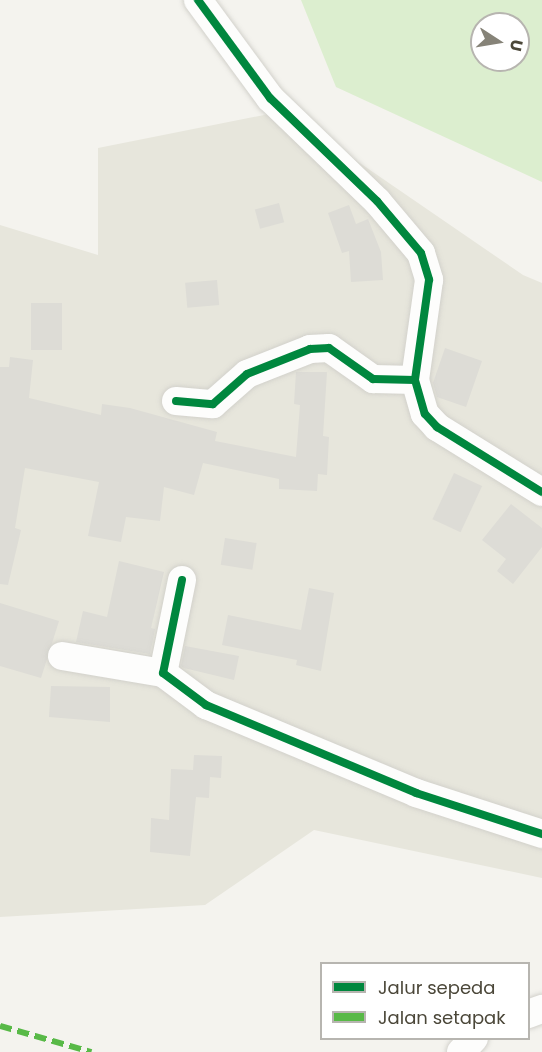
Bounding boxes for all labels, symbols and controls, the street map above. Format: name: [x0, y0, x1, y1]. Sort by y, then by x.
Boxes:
north arrow: [470, 12, 530, 72]
text: U: [504, 38, 529, 53]
legend: [320, 962, 530, 1040]
text: Jalur sepeda: [378, 975, 495, 1000]
text: Jalan setapak: [378, 1005, 506, 1030]

